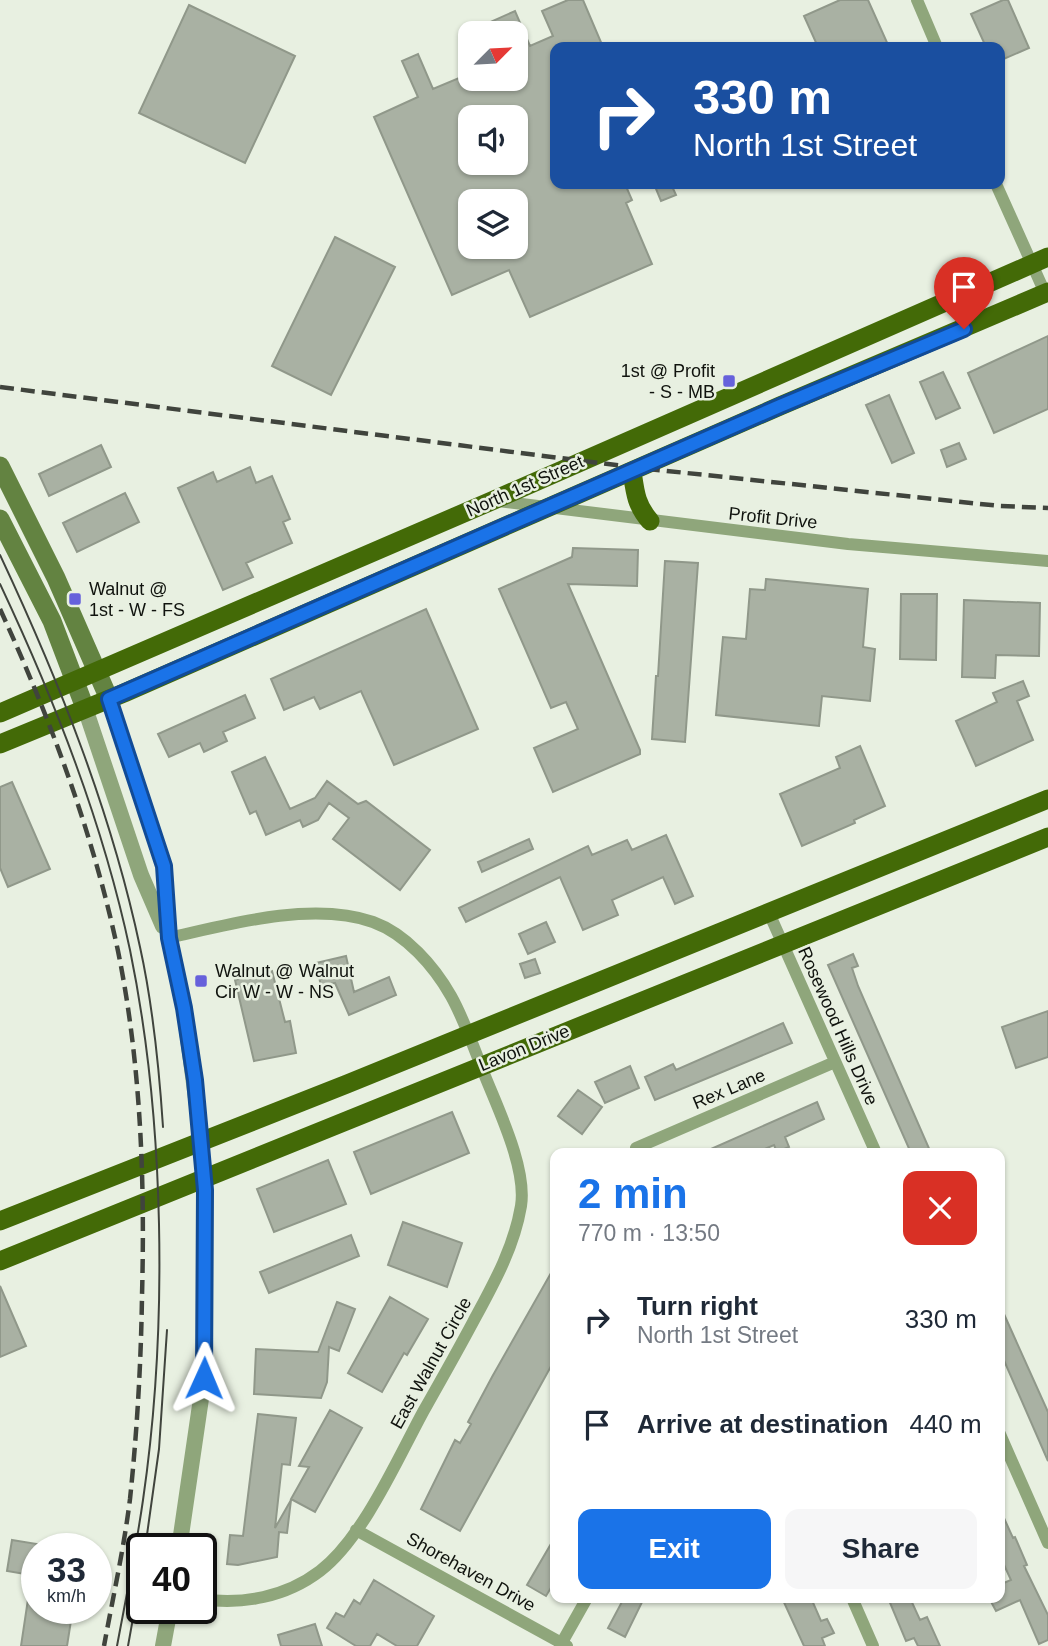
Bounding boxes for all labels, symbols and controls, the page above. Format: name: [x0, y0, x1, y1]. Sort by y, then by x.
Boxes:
north arrow: [458, 21, 528, 91]
map controls: [458, 21, 528, 259]
icon: right: [578, 70, 669, 161]
text: 330 m: [693, 70, 832, 124]
button: sound: [458, 105, 528, 175]
text: North 1st Street: [693, 127, 917, 163]
button: layers: [458, 189, 528, 259]
pin: [934, 257, 994, 329]
icon: arrive: [945, 268, 983, 306]
place label: 1st @ Profit - S - MB: [621, 361, 715, 402]
marker: 1st @ Profit - S - MB: [721, 373, 737, 389]
street label: North 1st Street: [463, 451, 587, 521]
street label: Profit Drive: [728, 503, 818, 533]
place label: Walnut @ 1st - W - FS: [89, 579, 185, 620]
marker: Walnut @ 1st - W - FS: [67, 591, 83, 607]
street label: Rosewood Hills Drive: [794, 944, 882, 1108]
place label: Walnut @ Walnut Cir W - W - NS: [215, 961, 354, 1002]
marker: Walnut @ Walnut Cir W - W - NS: [193, 973, 209, 989]
street label: Lavon Drive: [476, 1021, 572, 1075]
street label: Rex Lane: [690, 1065, 768, 1113]
text: 2 min: [578, 1170, 688, 1217]
button: close: [903, 1171, 977, 1245]
text: 770 m · 13:50: [578, 1220, 720, 1246]
text: Turn right: [637, 1291, 758, 1321]
street label: East Walnut Circle: [387, 1294, 475, 1432]
icon: right: [578, 1301, 616, 1339]
text: 330 m: [905, 1304, 977, 1334]
text: North 1st Street: [637, 1322, 798, 1348]
position arrow: [167, 1341, 241, 1415]
icon: arrive: [578, 1406, 616, 1444]
text: Arrive at destination: [637, 1409, 888, 1439]
text: 440 m: [909, 1409, 982, 1439]
button: Exit: [578, 1509, 771, 1589]
button: Share: [785, 1509, 977, 1589]
street label: Shorehaven Drive: [403, 1528, 539, 1616]
speed limit sign: 40: [126, 1533, 217, 1624]
text: 33: [47, 1550, 86, 1589]
text: km/h: [47, 1586, 86, 1606]

